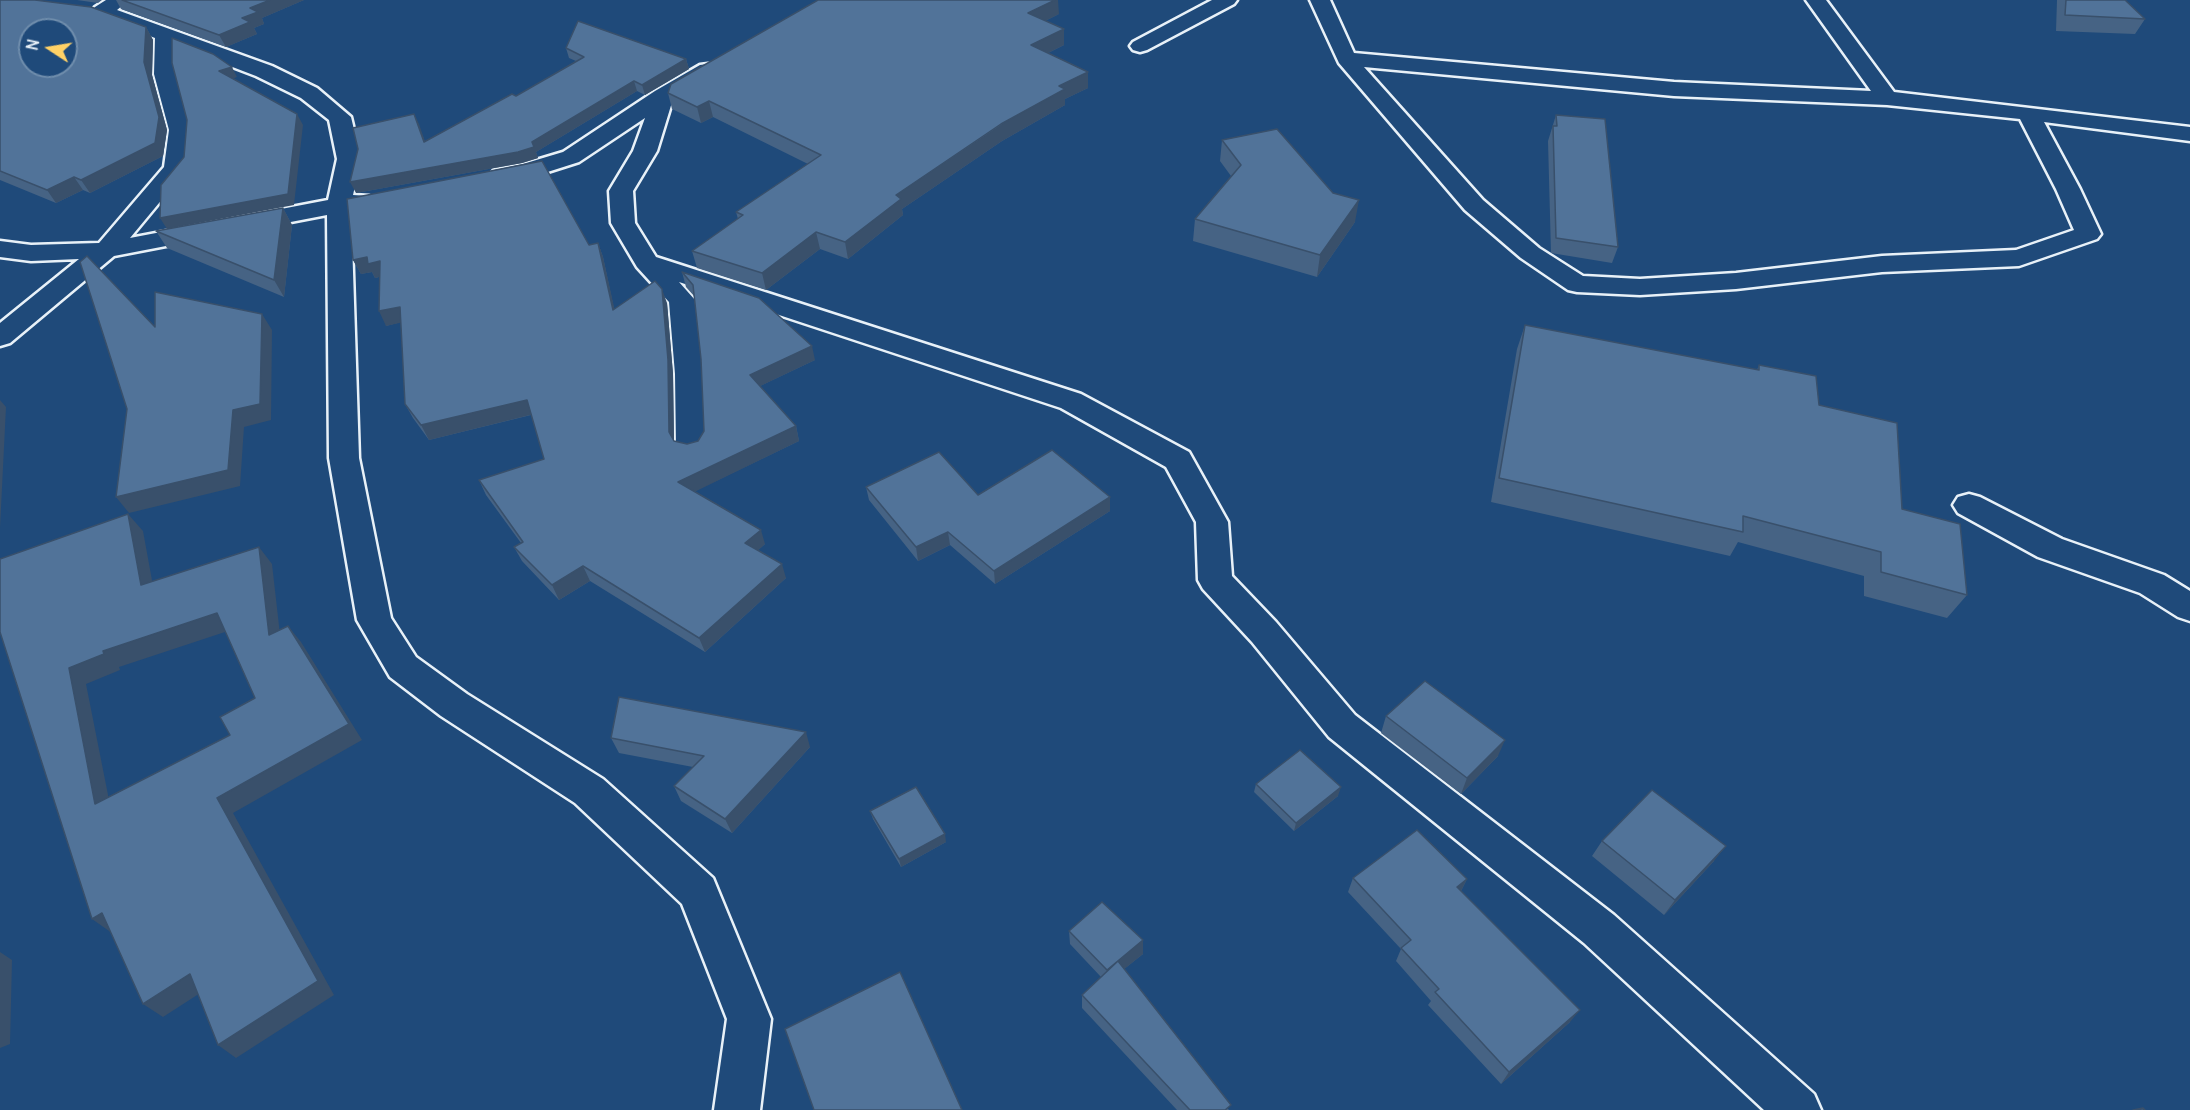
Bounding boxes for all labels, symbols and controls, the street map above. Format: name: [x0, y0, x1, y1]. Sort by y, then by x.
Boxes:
north arrow: [18, 18, 78, 78]
text: N: [21, 37, 43, 52]

